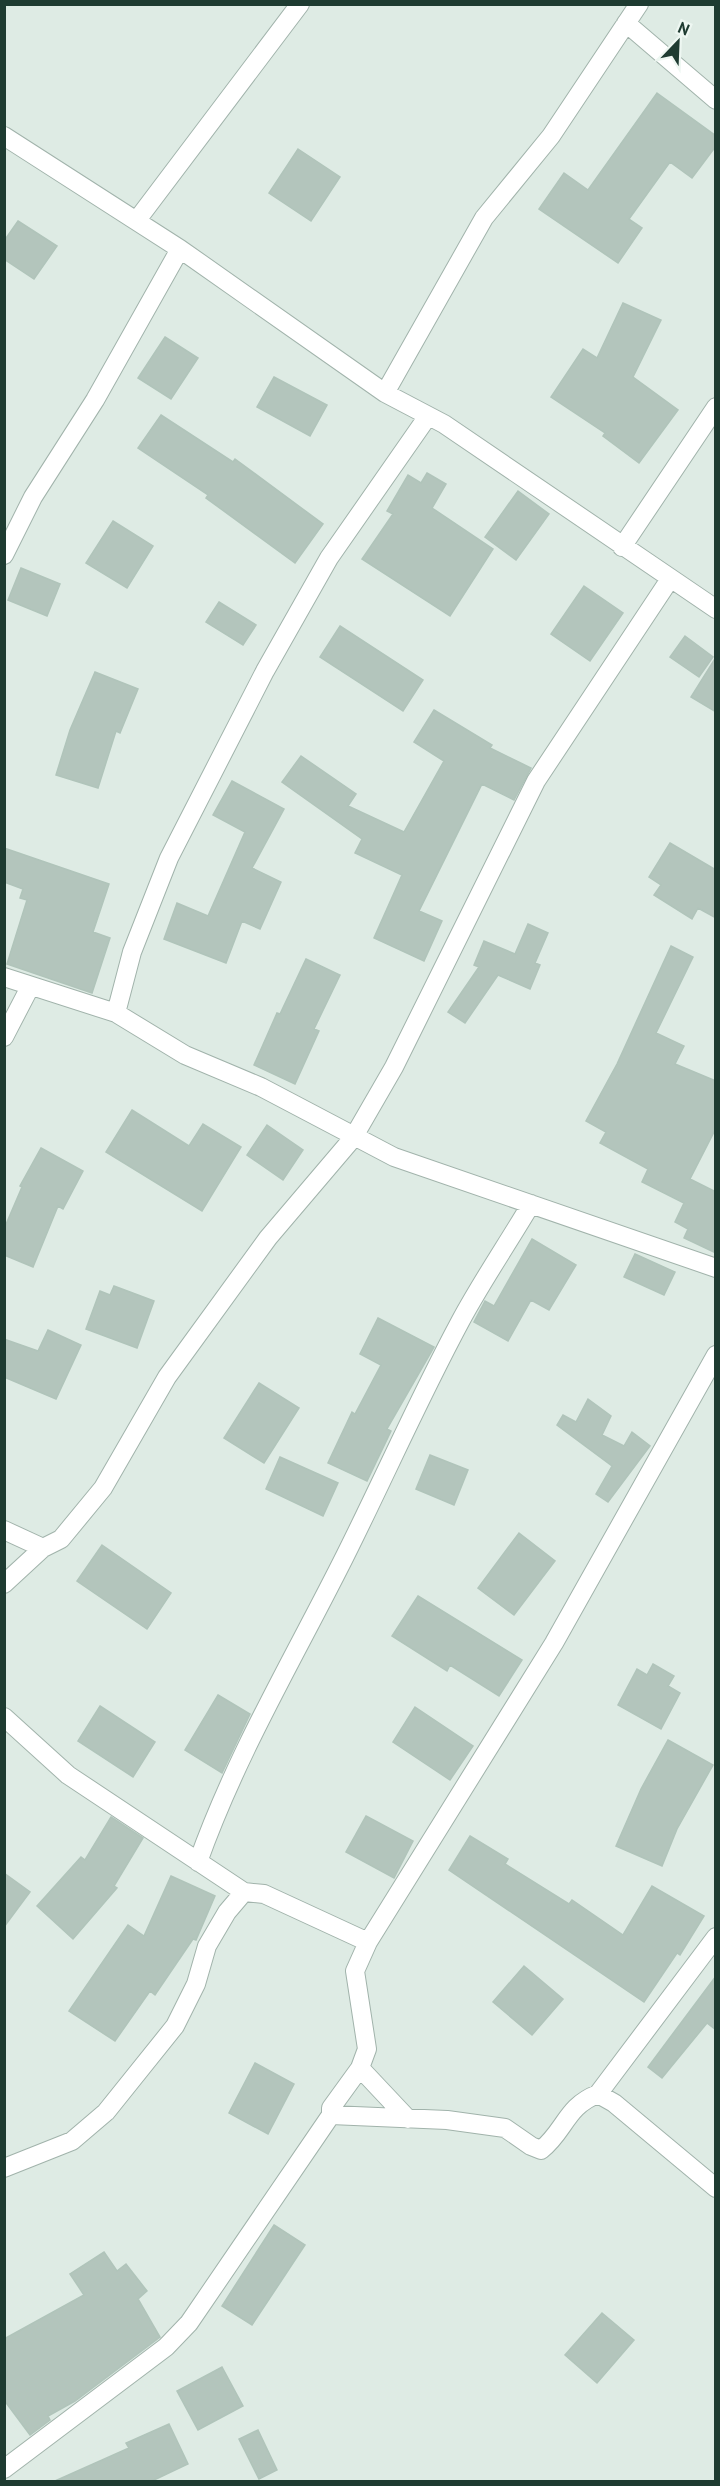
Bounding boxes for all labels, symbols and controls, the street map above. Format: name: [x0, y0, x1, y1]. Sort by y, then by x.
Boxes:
north arrow: [648, 12, 708, 72]
text: N: [675, 17, 693, 39]

